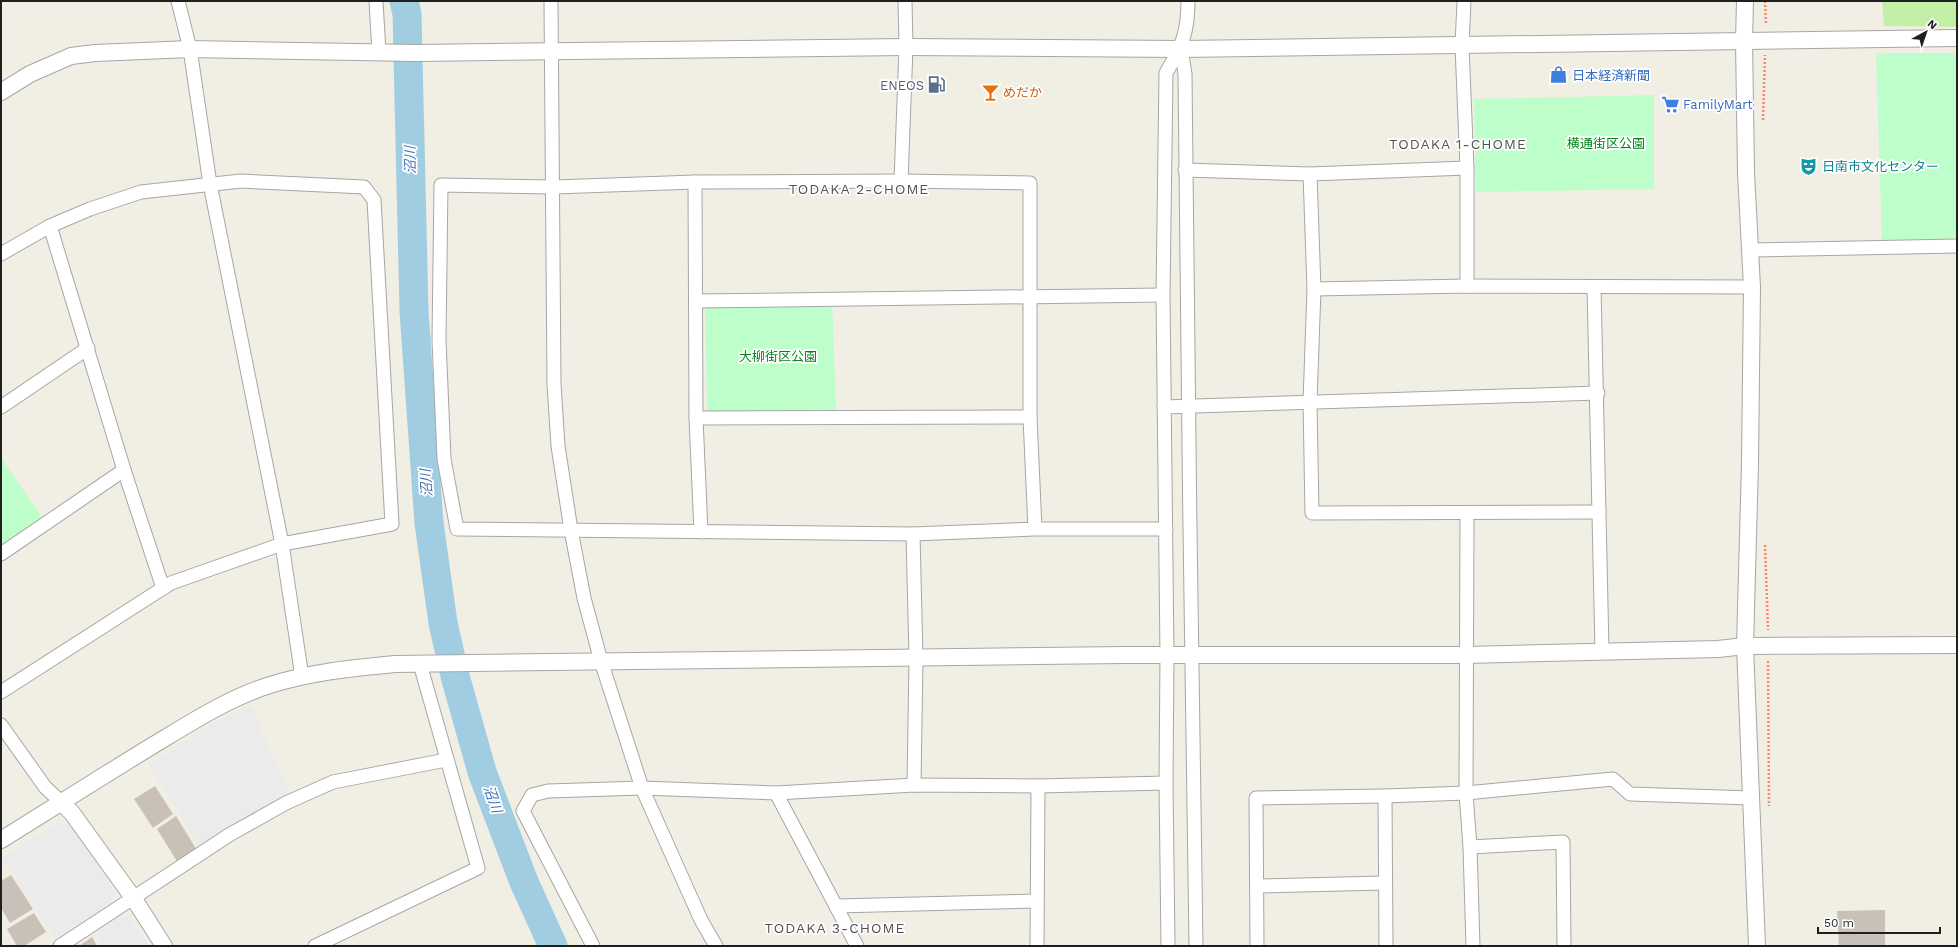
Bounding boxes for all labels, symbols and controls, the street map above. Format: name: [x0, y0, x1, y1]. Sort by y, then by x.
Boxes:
north arrow: [1906, 12, 1946, 52]
text: N: [1925, 17, 1939, 32]
shop icon: 日本経済新聞: [1549, 65, 1569, 85]
place label: 日本経済新聞: [1572, 68, 1650, 83]
fuel station icon: ENEOS: [927, 75, 947, 95]
place label: ENEOS: [880, 78, 924, 93]
bar icon: めだか: [980, 82, 1000, 102]
place label: めだか: [1003, 85, 1042, 100]
supermarket icon: FamilyMart: [1660, 94, 1680, 114]
place label: FamilyMart: [1683, 97, 1753, 112]
district label: TODAKA 1-CHOME: [1389, 136, 1527, 152]
park label: 横通街区公園: [1567, 136, 1645, 151]
water label: 沼川: [402, 144, 418, 174]
theatre icon: 日南市文化センター: [1799, 156, 1819, 176]
place label: 日南市文化センター: [1822, 159, 1939, 174]
district label: TODAKA 2-CHOME: [789, 181, 929, 197]
park label: 大柳街区公園: [739, 349, 817, 364]
water label: 沼川: [417, 466, 435, 498]
water label: 沼川: [481, 783, 506, 817]
scale bar: [1818, 909, 1940, 935]
text: 50 m: [1824, 916, 1854, 930]
district label: TODAKA 3-CHOME: [765, 920, 905, 936]

